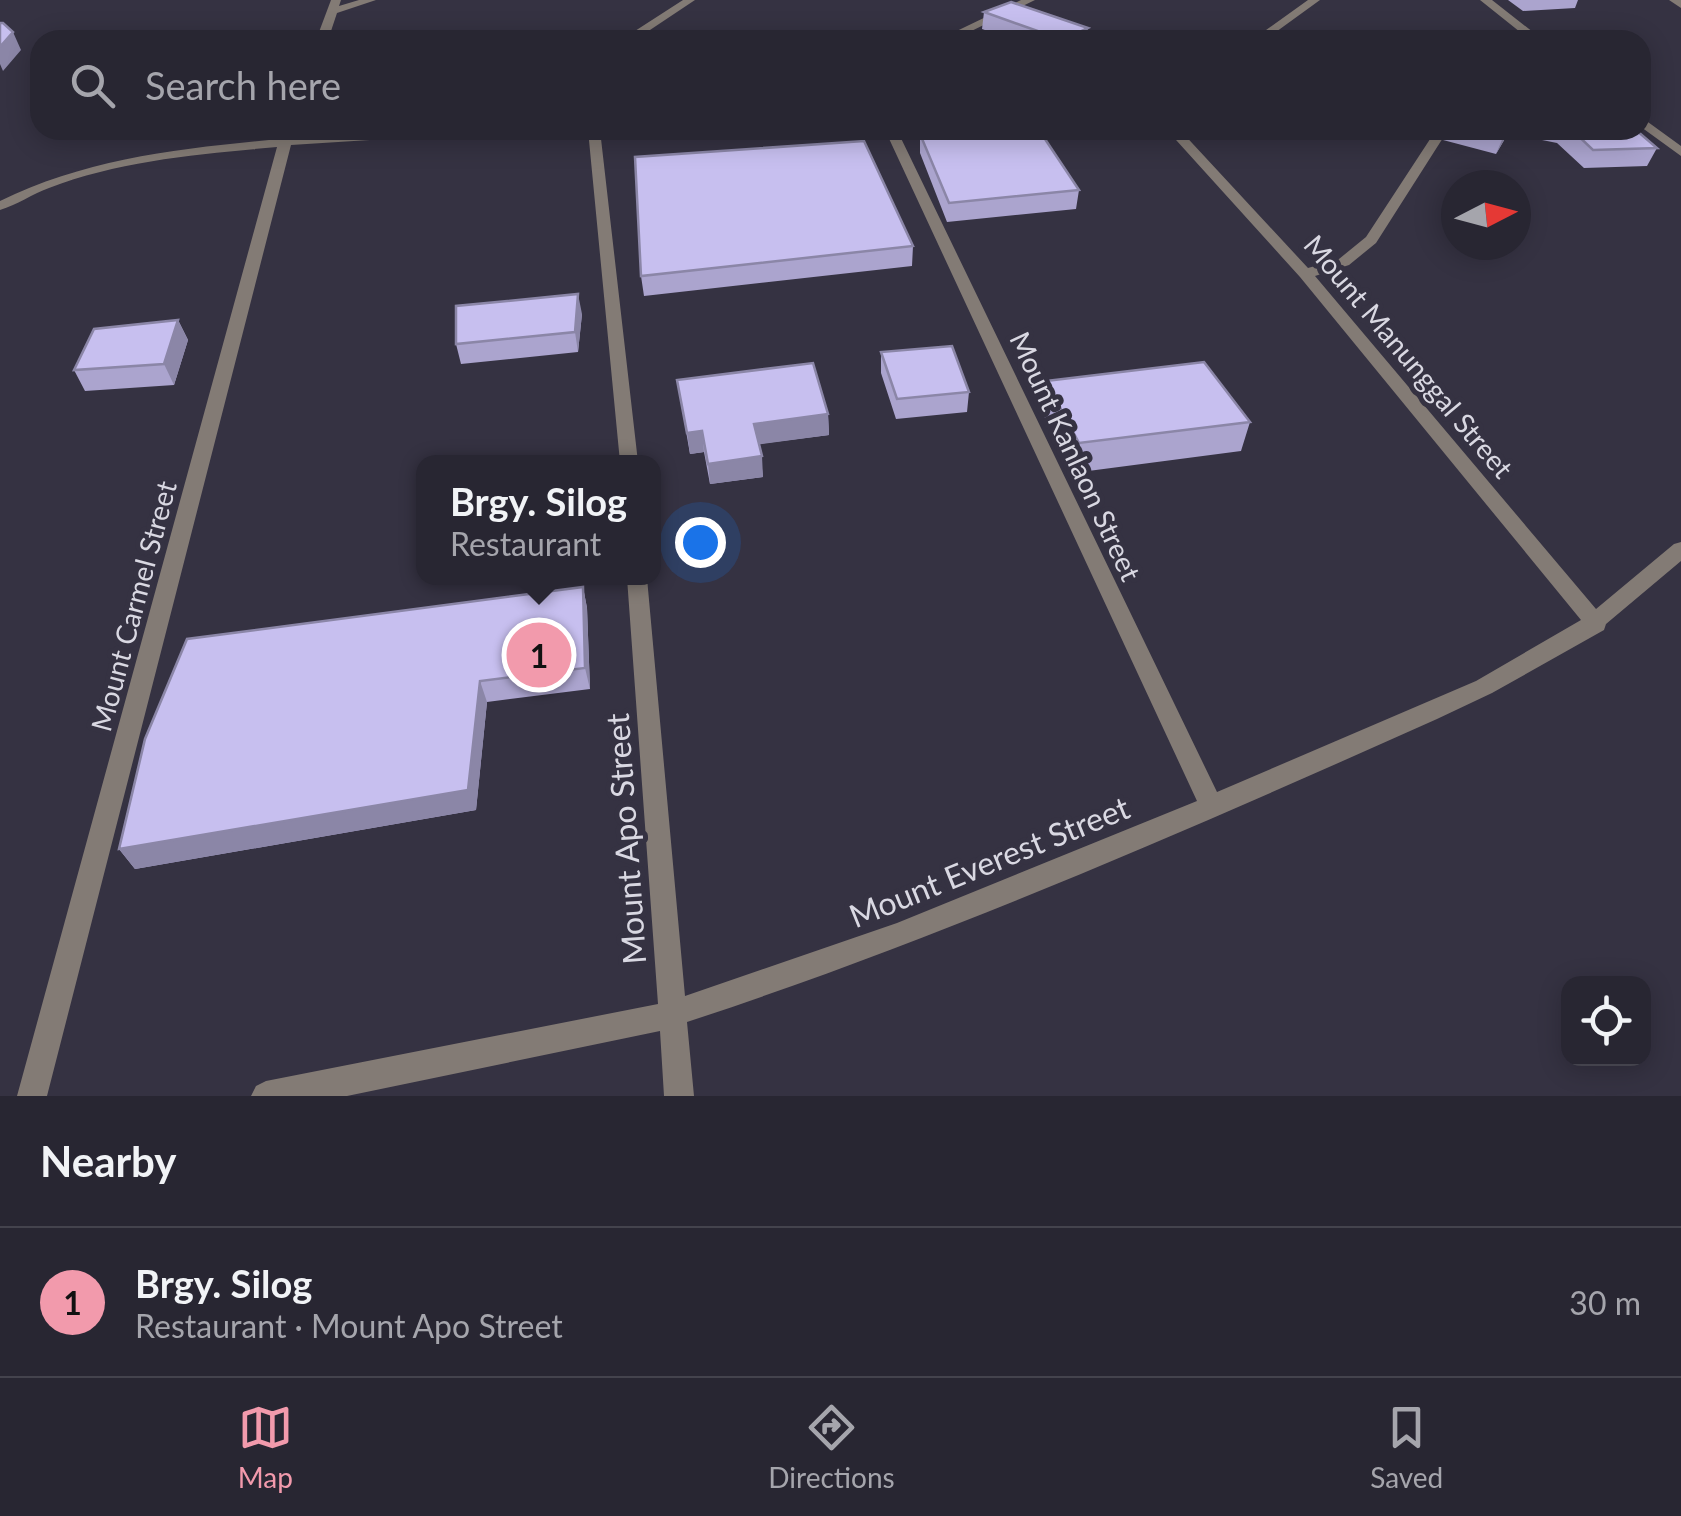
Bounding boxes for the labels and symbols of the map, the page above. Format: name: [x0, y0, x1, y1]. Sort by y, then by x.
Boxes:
north arrow: [1441, 170, 1531, 260]
street label: Mount Manunggal Street: [1297, 228, 1521, 484]
street label: Mount Kanlaon Street: [1003, 326, 1149, 586]
street label: Mount Carmel Street: [83, 477, 183, 735]
your location: [675, 517, 726, 568]
pin: 1: [506, 618, 572, 692]
street label: Mount Apo Street: [597, 712, 653, 966]
street label: Mount Everest Street: [843, 787, 1135, 935]

